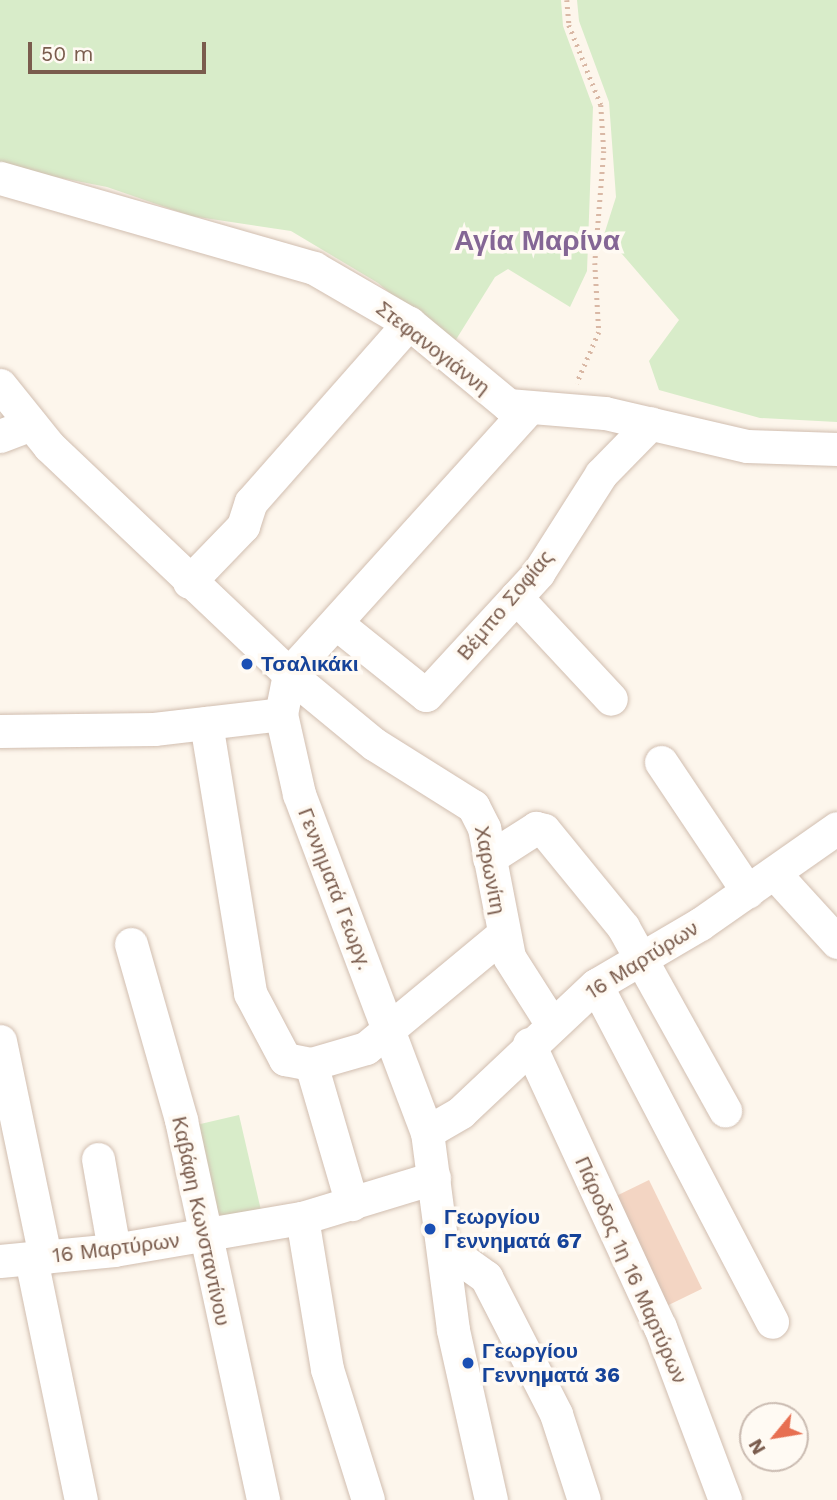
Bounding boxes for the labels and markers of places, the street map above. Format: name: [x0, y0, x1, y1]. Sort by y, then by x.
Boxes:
place label: Τσαλικάκι: [261, 651, 359, 677]
marker: Τσαλικάκι: [239, 656, 255, 672]
place label: Γεωργίου Γεννηματά 67: [444, 1204, 582, 1254]
marker: Γεωργίου Γεννηματά 67: [422, 1221, 438, 1237]
place label: Γεωργίου Γεννηματά 36: [482, 1338, 620, 1388]
marker: Γεωργίου Γεννηματά 36: [460, 1355, 476, 1371]

